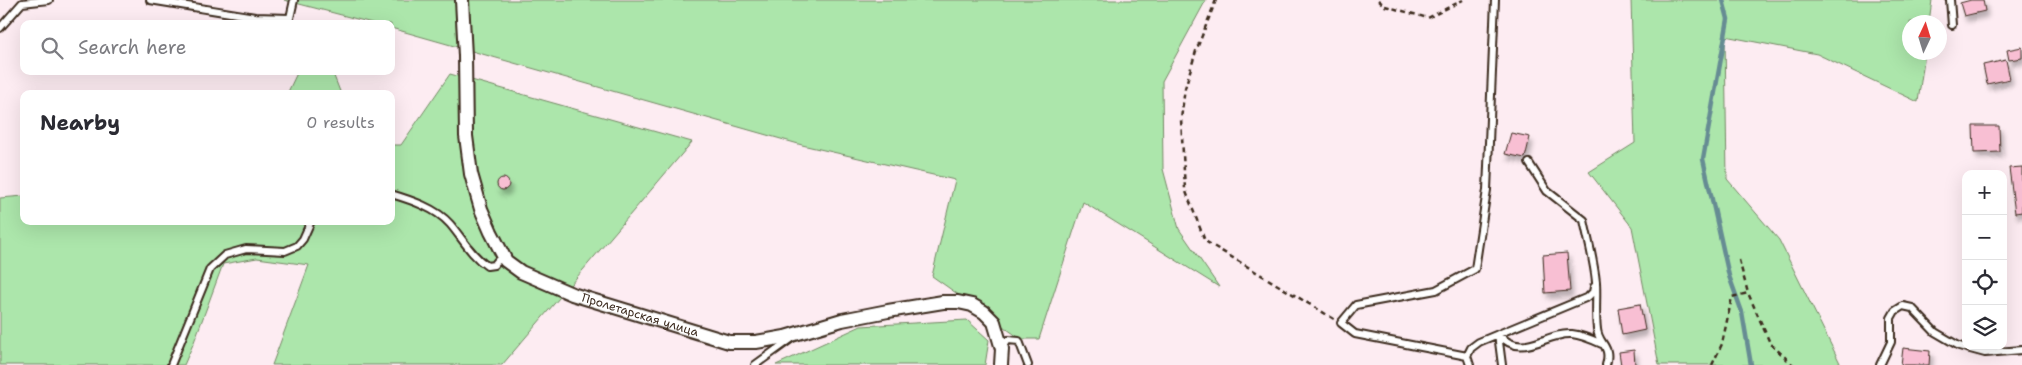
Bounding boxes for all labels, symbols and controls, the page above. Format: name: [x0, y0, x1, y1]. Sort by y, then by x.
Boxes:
north arrow: [1902, 15, 1947, 60]
search box: [20, 20, 395, 75]
icon: search: [38, 34, 66, 62]
text: Search here: [78, 35, 187, 60]
text: Nearby: [40, 109, 120, 137]
text: 0 results: [306, 112, 375, 133]
map controls: [1962, 170, 2007, 350]
button: +: [1962, 170, 2007, 215]
button: −: [1962, 215, 2007, 260]
button: locate: [1962, 260, 2007, 305]
street label: Пролетарская улица: [580, 289, 701, 340]
button: layers: [1962, 305, 2007, 350]

